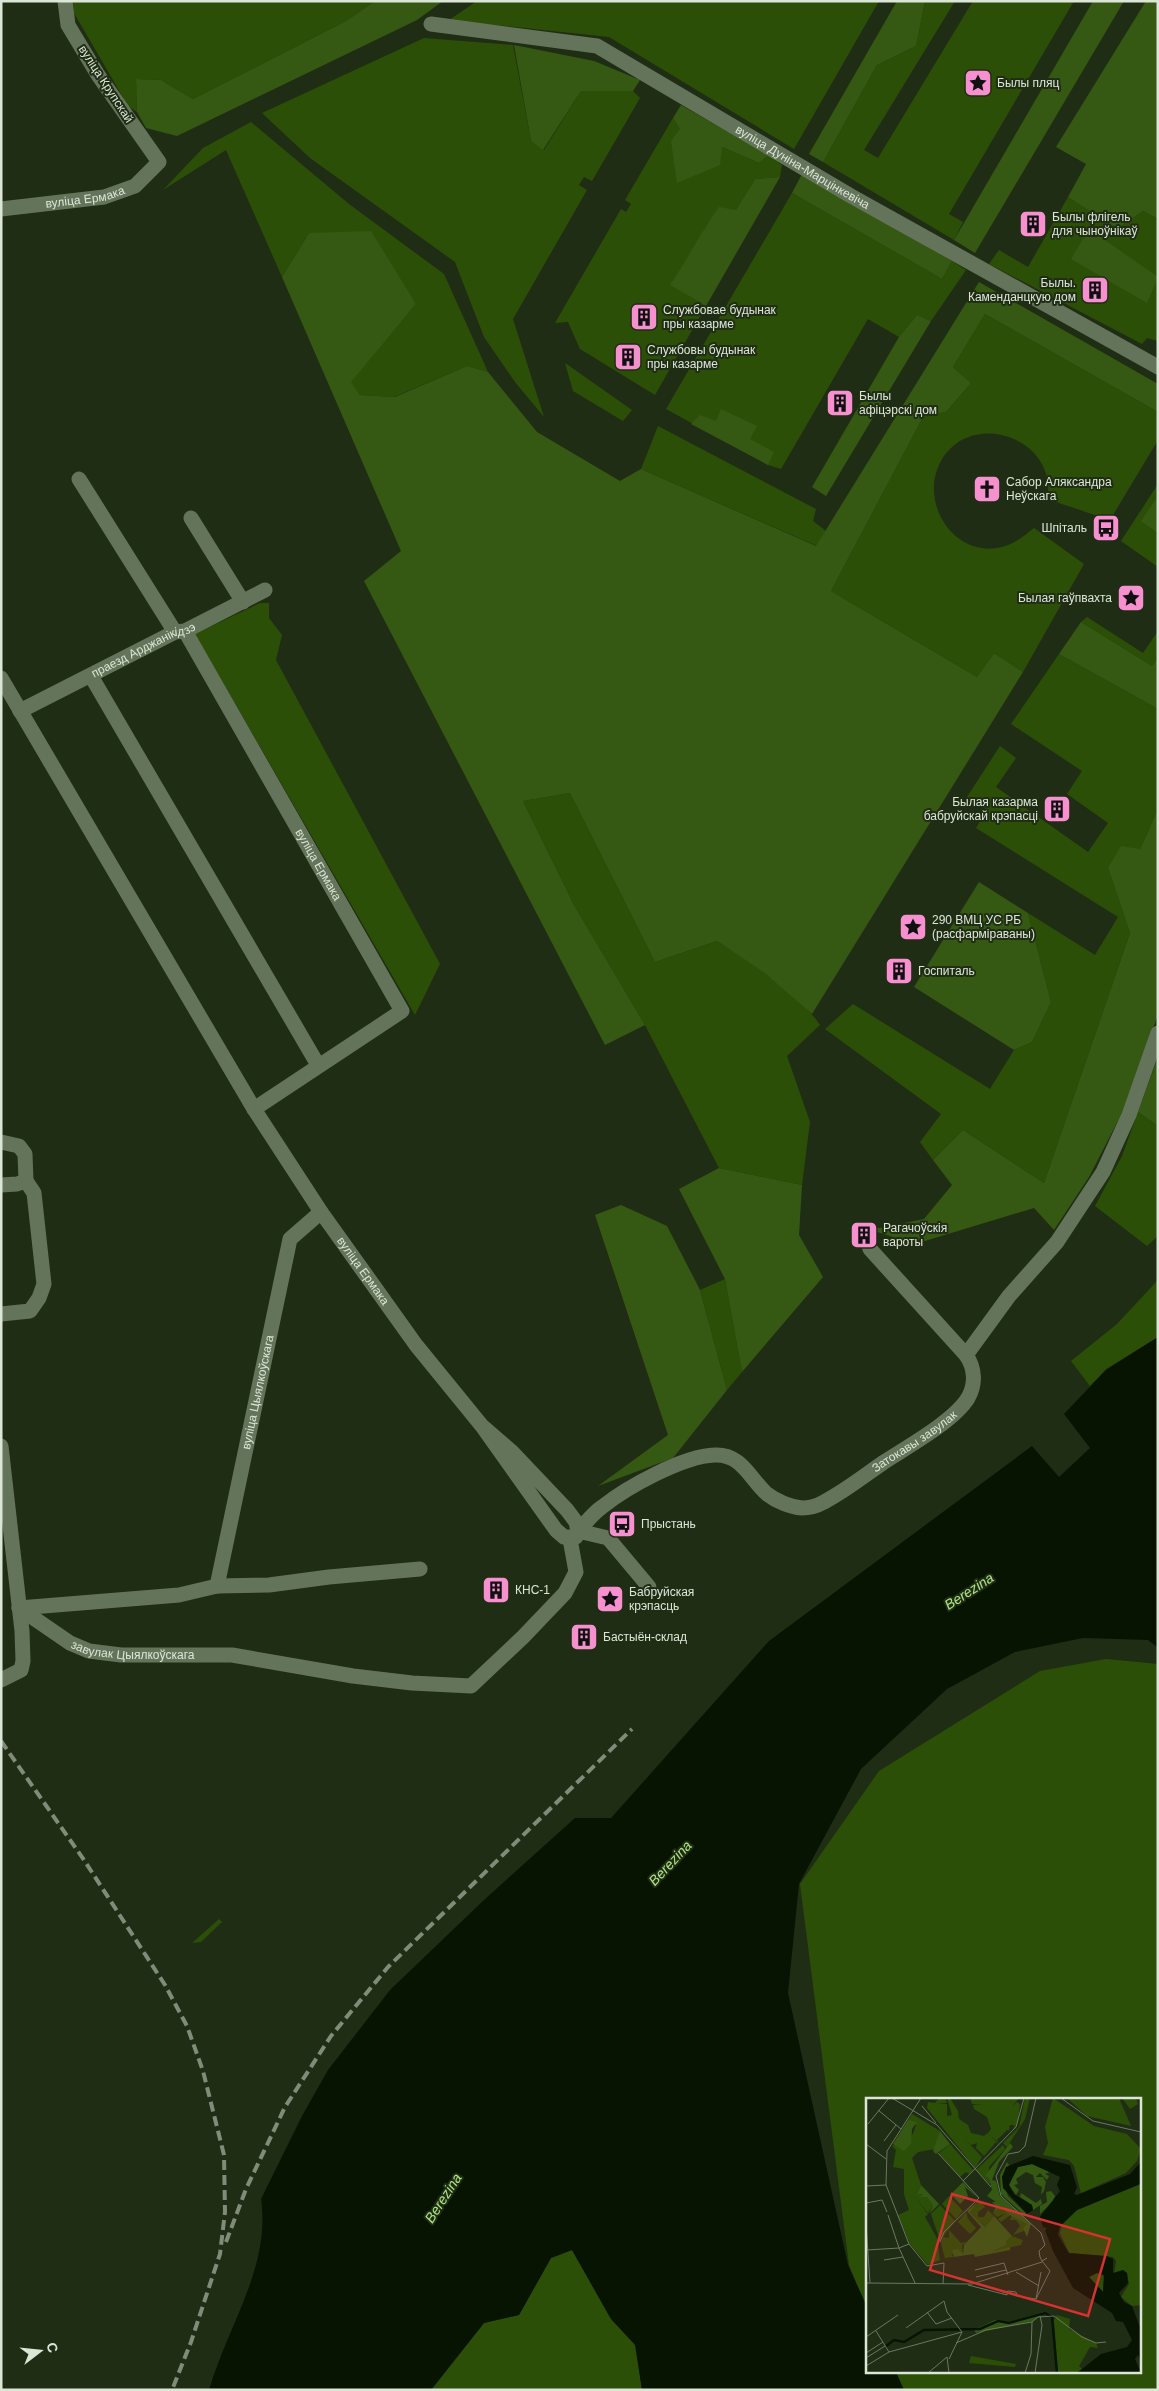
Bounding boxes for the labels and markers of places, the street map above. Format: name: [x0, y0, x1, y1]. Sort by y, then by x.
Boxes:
place icon: Былы пляц: [963, 68, 993, 98]
place label: Былы пляц: [997, 76, 1059, 90]
building icon: Былы флігель для чыноўнікаў: [1018, 209, 1048, 239]
place label: Былы флігель для чыноўнікаў: [1052, 210, 1138, 238]
building icon: Былы. Каменданцкую дом: [1080, 275, 1110, 305]
place label: Былы. Каменданцкую дом: [968, 276, 1076, 304]
building icon: Службовае будынак пры казарме: [629, 302, 659, 332]
place label: Службовае будынак пры казарме: [663, 303, 777, 331]
building icon: Службовы будынак пры казарме: [613, 342, 643, 372]
place label: Службовы будынак пры казарме: [647, 343, 756, 371]
building icon: Былы афіцэрскі дом: [825, 388, 855, 418]
place label: Былы афіцэрскі дом: [859, 389, 937, 417]
church icon: Сабор Аляксандра Неўскага: [972, 474, 1002, 504]
place label: Сабор Аляксандра Неўскага: [1006, 475, 1112, 503]
bus stop icon: Шпіталь: [1091, 513, 1121, 543]
place label: Шпіталь: [1042, 521, 1087, 535]
place icon: Былая гаўпвахта: [1116, 583, 1146, 613]
place label: Былая гаўпвахта: [1018, 591, 1112, 605]
building icon: Былая казарма бабруйскай крэпасці: [1042, 794, 1072, 824]
place label: Былая казарма бабруйскай крэпасці: [924, 795, 1038, 823]
place icon: 290 ВМЦ УС РБ (расфарміраваны): [898, 912, 928, 942]
place label: 290 ВМЦ УС РБ (расфарміраваны): [932, 913, 1035, 941]
building icon: Госпиталь: [884, 956, 914, 986]
place label: Госпиталь: [918, 964, 975, 978]
building icon: Рагачоўскія вароты: [849, 1220, 879, 1250]
place label: Рагачоўскія вароты: [883, 1221, 947, 1249]
bus stop icon: Прыстань: [607, 1509, 637, 1539]
place label: Прыстань: [641, 1517, 696, 1531]
building icon: КНС-1: [481, 1575, 511, 1605]
place label: КНС-1: [515, 1583, 550, 1597]
place icon: Бабруйская крэпасць: [595, 1584, 625, 1614]
place label: Бабруйская крэпасць: [629, 1585, 694, 1613]
building icon: Бастыён-склад: [569, 1622, 599, 1652]
place label: Бастыён-склад: [603, 1630, 687, 1644]

